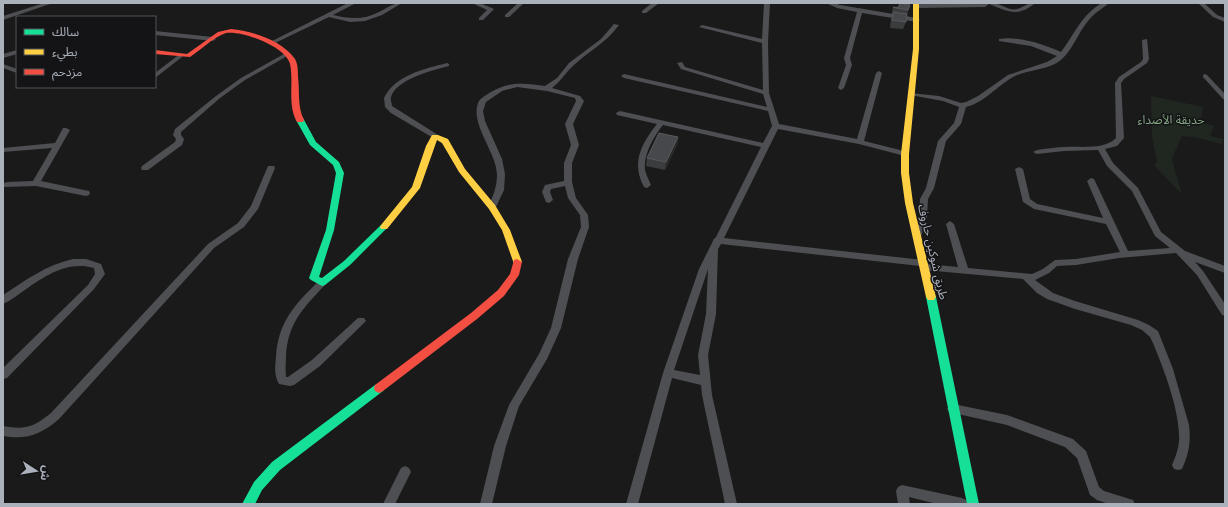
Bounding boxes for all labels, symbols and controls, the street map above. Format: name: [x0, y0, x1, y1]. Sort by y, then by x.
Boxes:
legend: [16, 16, 156, 88]
text: سالك: [52, 24, 79, 39]
text: بطيء: [52, 44, 78, 62]
text: مزدحم: [52, 64, 82, 81]
park label: حديقة الأصداء: [1138, 112, 1204, 127]
street label: طريق شوكين حاروف: [914, 203, 952, 301]
north arrow: [16, 451, 56, 491]
text: ش: [37, 464, 54, 482]

